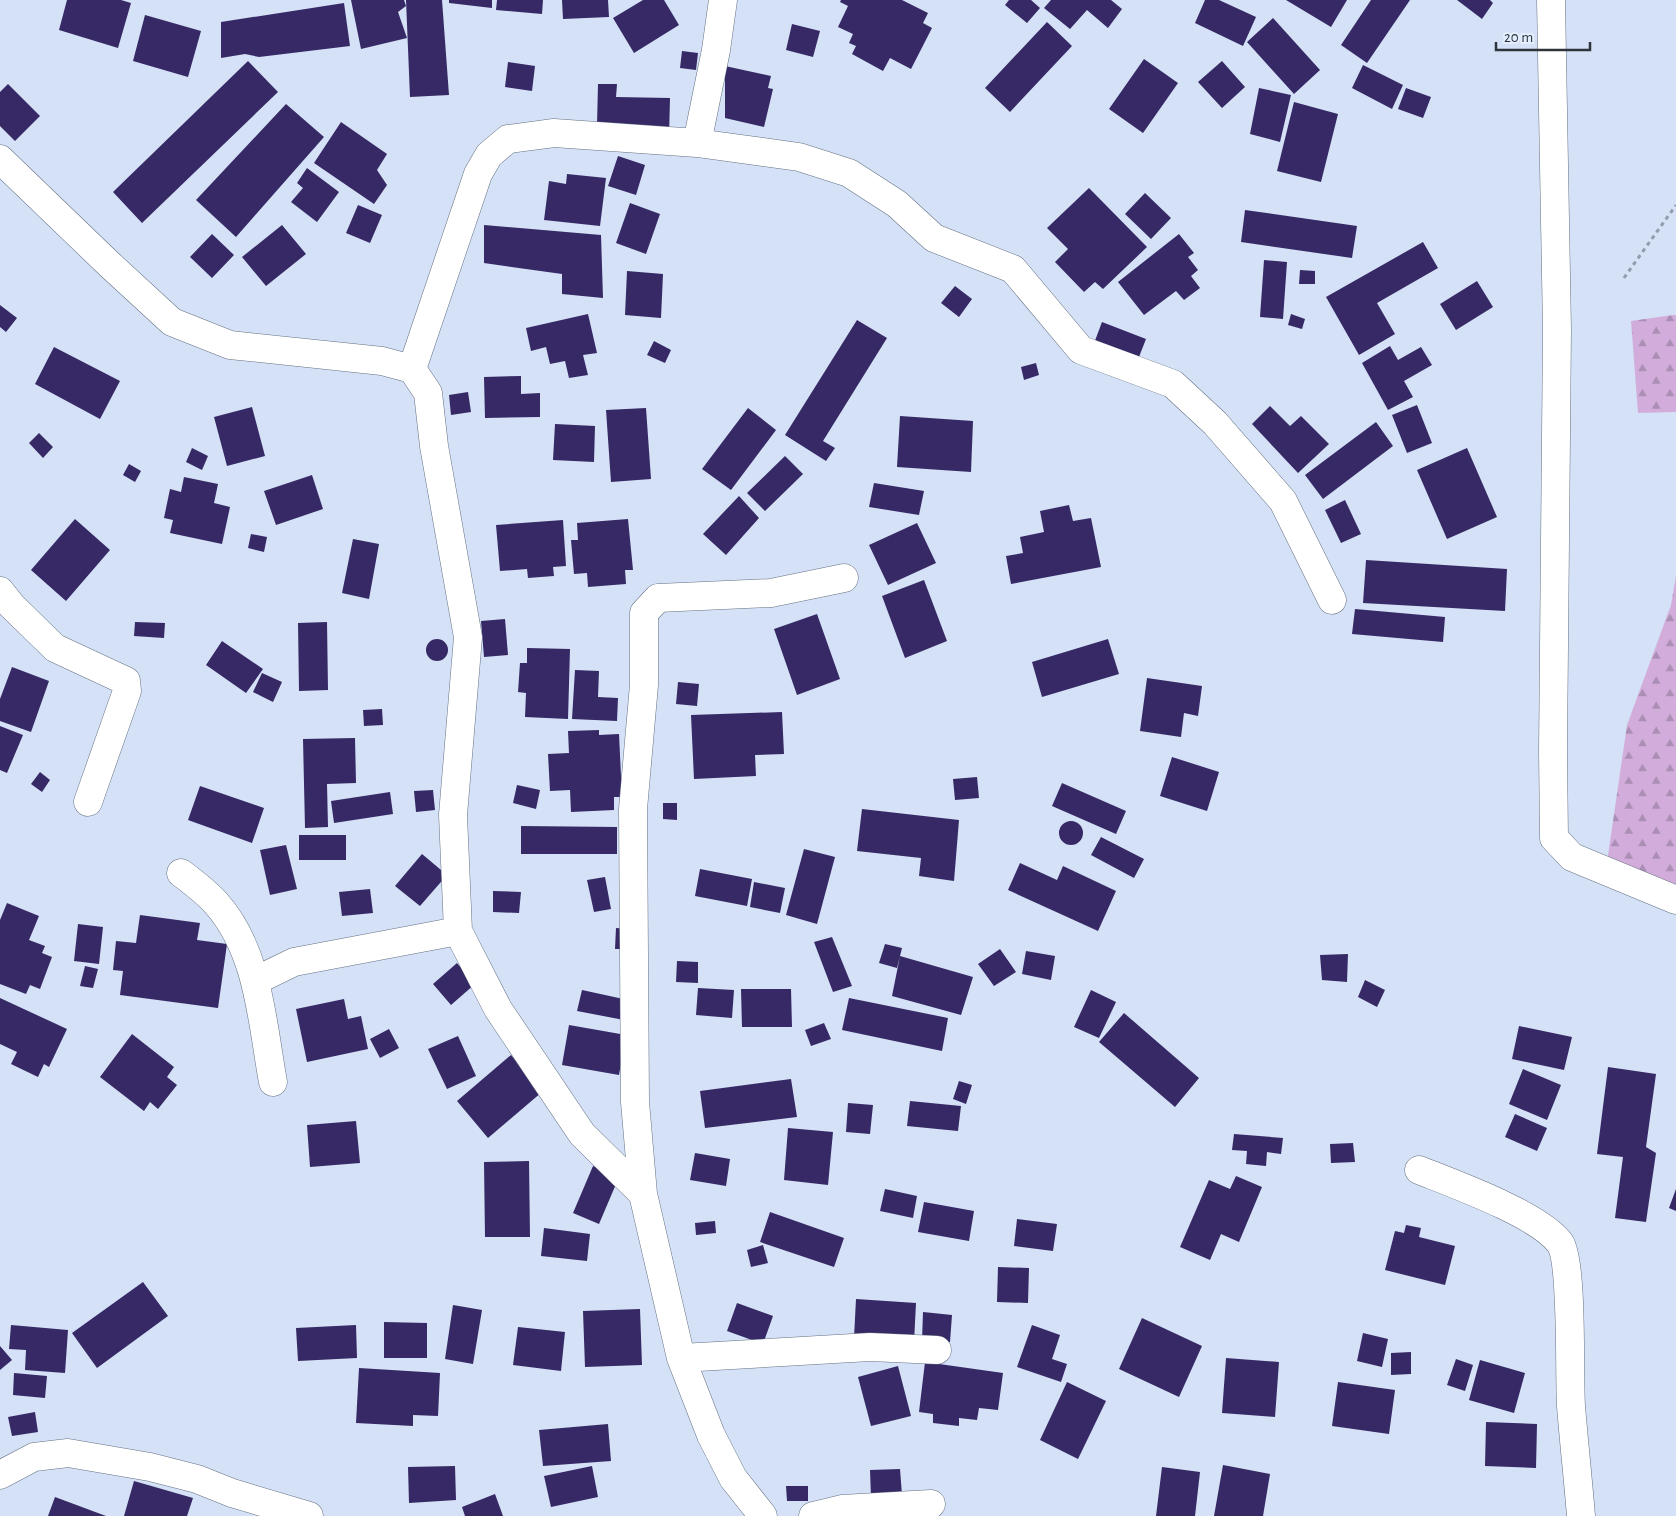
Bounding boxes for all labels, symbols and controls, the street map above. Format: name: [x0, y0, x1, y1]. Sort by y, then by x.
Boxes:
scale bar: [1496, 20, 1590, 52]
text: 20 m: [1504, 30, 1533, 45]

